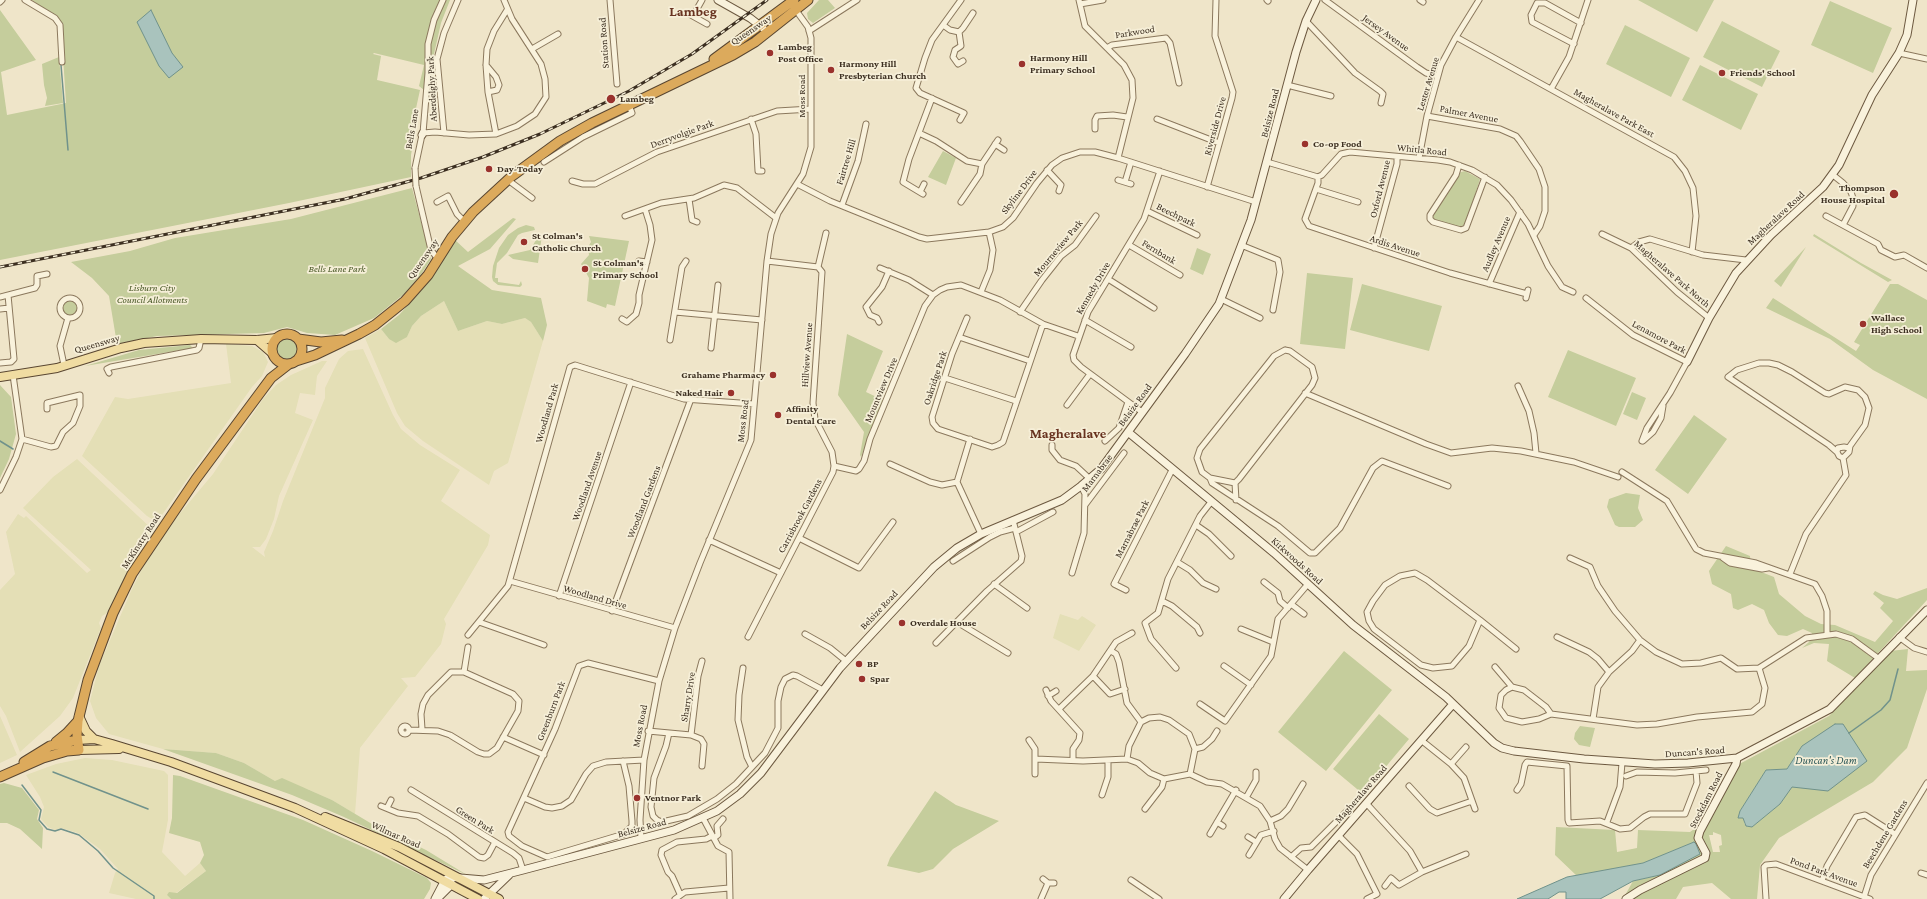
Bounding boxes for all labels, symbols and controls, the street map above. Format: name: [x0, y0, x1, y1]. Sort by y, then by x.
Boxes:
district label: Lambeg: [669, 4, 717, 20]
street label: Queensway: [728, 12, 774, 48]
street label: Jersey Avenue: [1360, 12, 1412, 54]
street label: Station Road: [596, 17, 612, 69]
street label: Parkwood: [1114, 23, 1156, 41]
place label: Lambeg Post Office: [778, 41, 823, 64]
marker: Lambeg Post Office: [765, 48, 775, 58]
place label: Harmony Hill Primary School: [1030, 52, 1095, 76]
street label: Aberdelghy Park: [424, 56, 440, 122]
street label: Lester Avenue: [1414, 56, 1442, 112]
place label: Harmony Hill Presbyterian Church: [839, 58, 926, 82]
marker: Harmony Hill Primary School: [1017, 59, 1027, 69]
marker: Harmony Hill Presbyterian Church: [826, 65, 836, 75]
place label: Friends' School: [1730, 67, 1795, 79]
marker: Friends' School: [1717, 68, 1727, 78]
street label: Moss Road: [796, 74, 808, 118]
street label: Magheralave Park East: [1572, 86, 1656, 140]
street label: Belsize Road: [1258, 87, 1282, 139]
marker: Lambeg: [605, 93, 617, 105]
place label: Lambeg: [620, 93, 654, 105]
street label: Riverside Drive: [1201, 95, 1229, 157]
street label: Palmer Avenue: [1439, 102, 1499, 126]
street label: Bells Lane: [403, 108, 421, 150]
street label: Derryvolgie Park: [649, 117, 715, 151]
street label: Fairtree Hill: [833, 138, 859, 186]
place label: Co-op Food: [1313, 138, 1362, 150]
marker: Co-op Food: [1300, 139, 1310, 149]
street label: Whitla Road: [1397, 141, 1447, 159]
street label: Oxford Avenue: [1367, 159, 1393, 219]
place label: Day-Today: [497, 163, 543, 175]
marker: Day-Today: [484, 164, 494, 174]
street label: Skyline Drive: [998, 167, 1040, 217]
place label: Thompson House Hospital: [1821, 182, 1885, 206]
street label: Magheralave Road: [1745, 188, 1807, 248]
marker: Thompson House Hospital: [1888, 188, 1900, 200]
street label: Beechpark: [1155, 200, 1197, 230]
street label: Audley Avenue: [1479, 214, 1513, 274]
street label: Mourneview Park: [1031, 217, 1085, 279]
place label: St Colman's Catholic Church: [532, 230, 601, 254]
street label: Ardis Avenue: [1368, 232, 1422, 260]
street label: Queensway: [405, 237, 441, 281]
marker: St Colman's Catholic Church: [519, 237, 529, 247]
street label: Fernbank: [1140, 237, 1178, 267]
street label: Magheralave Park North: [1632, 238, 1712, 310]
place label: St Colman's Primary School: [593, 257, 658, 280]
street label: Kennedy Drive: [1073, 260, 1113, 316]
park label: Bells Lane Park: [309, 263, 365, 275]
marker: St Colman's Primary School: [580, 264, 590, 274]
park label: Lisburn City Council Allotments: [117, 282, 187, 306]
place label: Wallace High School: [1871, 312, 1922, 336]
street label: Lenamore Park: [1630, 318, 1688, 356]
marker: Wallace High School: [1858, 319, 1868, 329]
street label: Hillview Avenue: [799, 322, 815, 388]
street label: Queensway: [73, 332, 121, 356]
street label: Oakridge Park: [921, 349, 949, 407]
street label: Mountview Drive: [862, 356, 900, 424]
place label: Grahame Pharmacy: [681, 369, 765, 381]
marker: Grahame Pharmacy: [768, 370, 778, 380]
street label: Belsize Road: [1116, 381, 1154, 429]
street label: Woodland Park: [533, 382, 561, 444]
place label: Naked Hair: [675, 387, 723, 399]
marker: Naked Hair: [726, 388, 736, 398]
street label: Moss Road: [734, 399, 752, 443]
place label: Affinity Dental Care: [786, 403, 836, 426]
marker: Affinity Dental Care: [773, 410, 783, 420]
district label: Magheralave: [1030, 426, 1106, 442]
street label: Woodland Avenue: [569, 449, 605, 523]
street label: Marnabrae: [1079, 452, 1115, 494]
street label: Woodland Gardens: [625, 464, 663, 540]
street label: Carrisbrook Gardens: [775, 477, 825, 555]
street label: Marnabrae Park: [1112, 498, 1152, 560]
street label: McKinstry Road: [119, 511, 163, 571]
street label: Kirkwoods Road: [1269, 535, 1325, 587]
street label: Woodland Drive: [562, 582, 628, 612]
street label: Belsize Road: [858, 588, 900, 632]
place label: Overdale House: [910, 617, 976, 629]
marker: Overdale House: [897, 618, 907, 628]
place label: BP: [867, 658, 878, 670]
marker: BP: [854, 659, 864, 669]
street label: Sharry Drive: [678, 671, 698, 723]
place label: Spar: [870, 673, 889, 685]
marker: Spar: [857, 674, 867, 684]
street label: Greenburn Park: [534, 680, 568, 742]
street label: Moss Road: [630, 704, 650, 748]
street label: Duncan's Road: [1665, 744, 1725, 760]
water label: Duncan's Dam: [1795, 754, 1857, 768]
street label: Magheralave Road: [1332, 762, 1390, 826]
street label: Stockdam Road: [1687, 770, 1725, 830]
place label: Ventnor Park: [645, 792, 701, 804]
marker: Ventnor Park: [632, 793, 642, 803]
street label: Beechdene Gardens: [1860, 797, 1910, 871]
street label: Green Park: [453, 803, 497, 837]
street label: Belsize Road: [616, 816, 668, 840]
street label: Wilmar Road: [370, 819, 422, 851]
street label: Pond Park Avenue: [1788, 854, 1860, 890]

